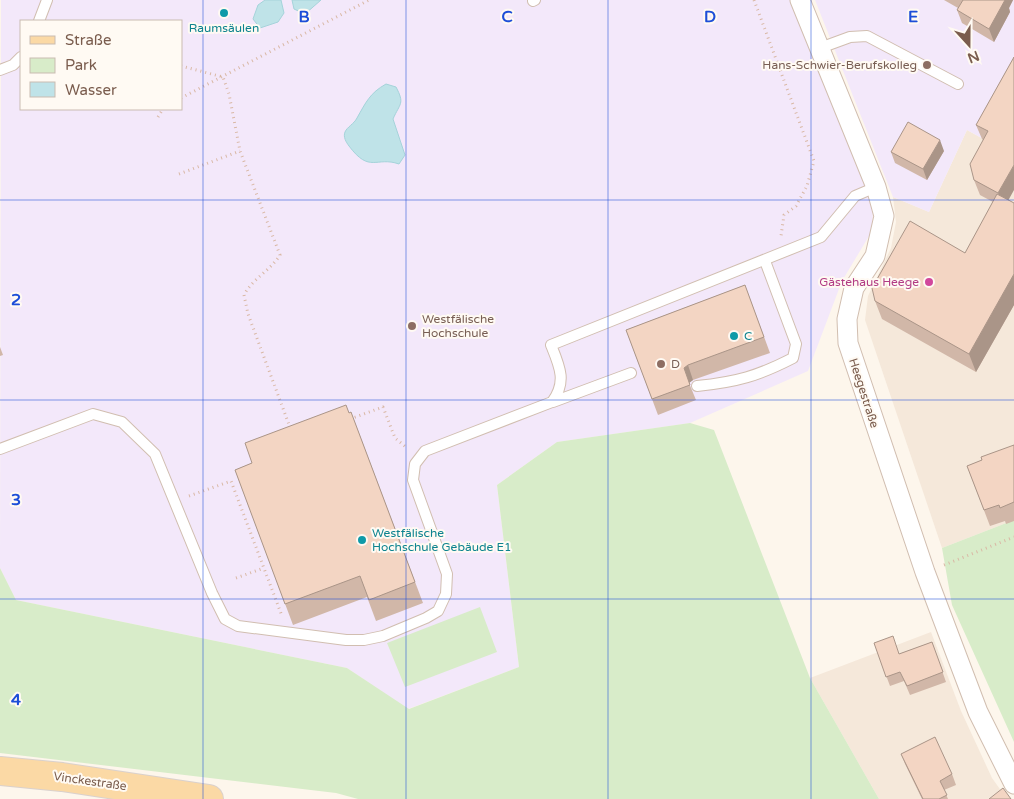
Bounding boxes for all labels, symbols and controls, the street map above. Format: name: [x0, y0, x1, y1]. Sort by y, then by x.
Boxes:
marker: Raumsäulen: [218, 7, 230, 19]
text: B: [298, 7, 310, 27]
text: C: [501, 7, 513, 27]
text: D: [704, 7, 716, 27]
text: E: [908, 7, 918, 27]
legend: [20, 20, 182, 110]
north arrow: [944, 20, 994, 70]
place label: Raumsäulen: [189, 21, 259, 35]
text: Straße: [65, 31, 111, 49]
text: N: [965, 47, 982, 67]
text: Park: [65, 56, 97, 74]
place label: Hans-Schwier-Berufskolleg: [762, 58, 917, 72]
marker: Hans-Schwier-Berufskolleg: [921, 59, 933, 71]
text: Wasser: [65, 81, 117, 99]
place label: Gästehaus Heege: [819, 275, 919, 289]
marker: Gästehaus Heege: [923, 276, 935, 288]
text: 2: [11, 290, 21, 310]
place label: Westfälische Hochschule: [422, 312, 494, 340]
marker: Westfälische Hochschule: [406, 320, 418, 332]
place label: C: [744, 329, 752, 343]
marker: C: [728, 330, 740, 342]
street label: Heegestraße: [846, 356, 882, 430]
place label: D: [671, 357, 680, 371]
marker: D: [655, 358, 667, 370]
text: 3: [11, 490, 21, 510]
place label: Westfälische Hochschule Gebäude E1: [372, 526, 512, 554]
marker: Westfälische Hochschule Gebäude E1: [356, 534, 368, 546]
text: 4: [11, 690, 21, 710]
street label: Vinckestraße: [52, 769, 128, 793]

